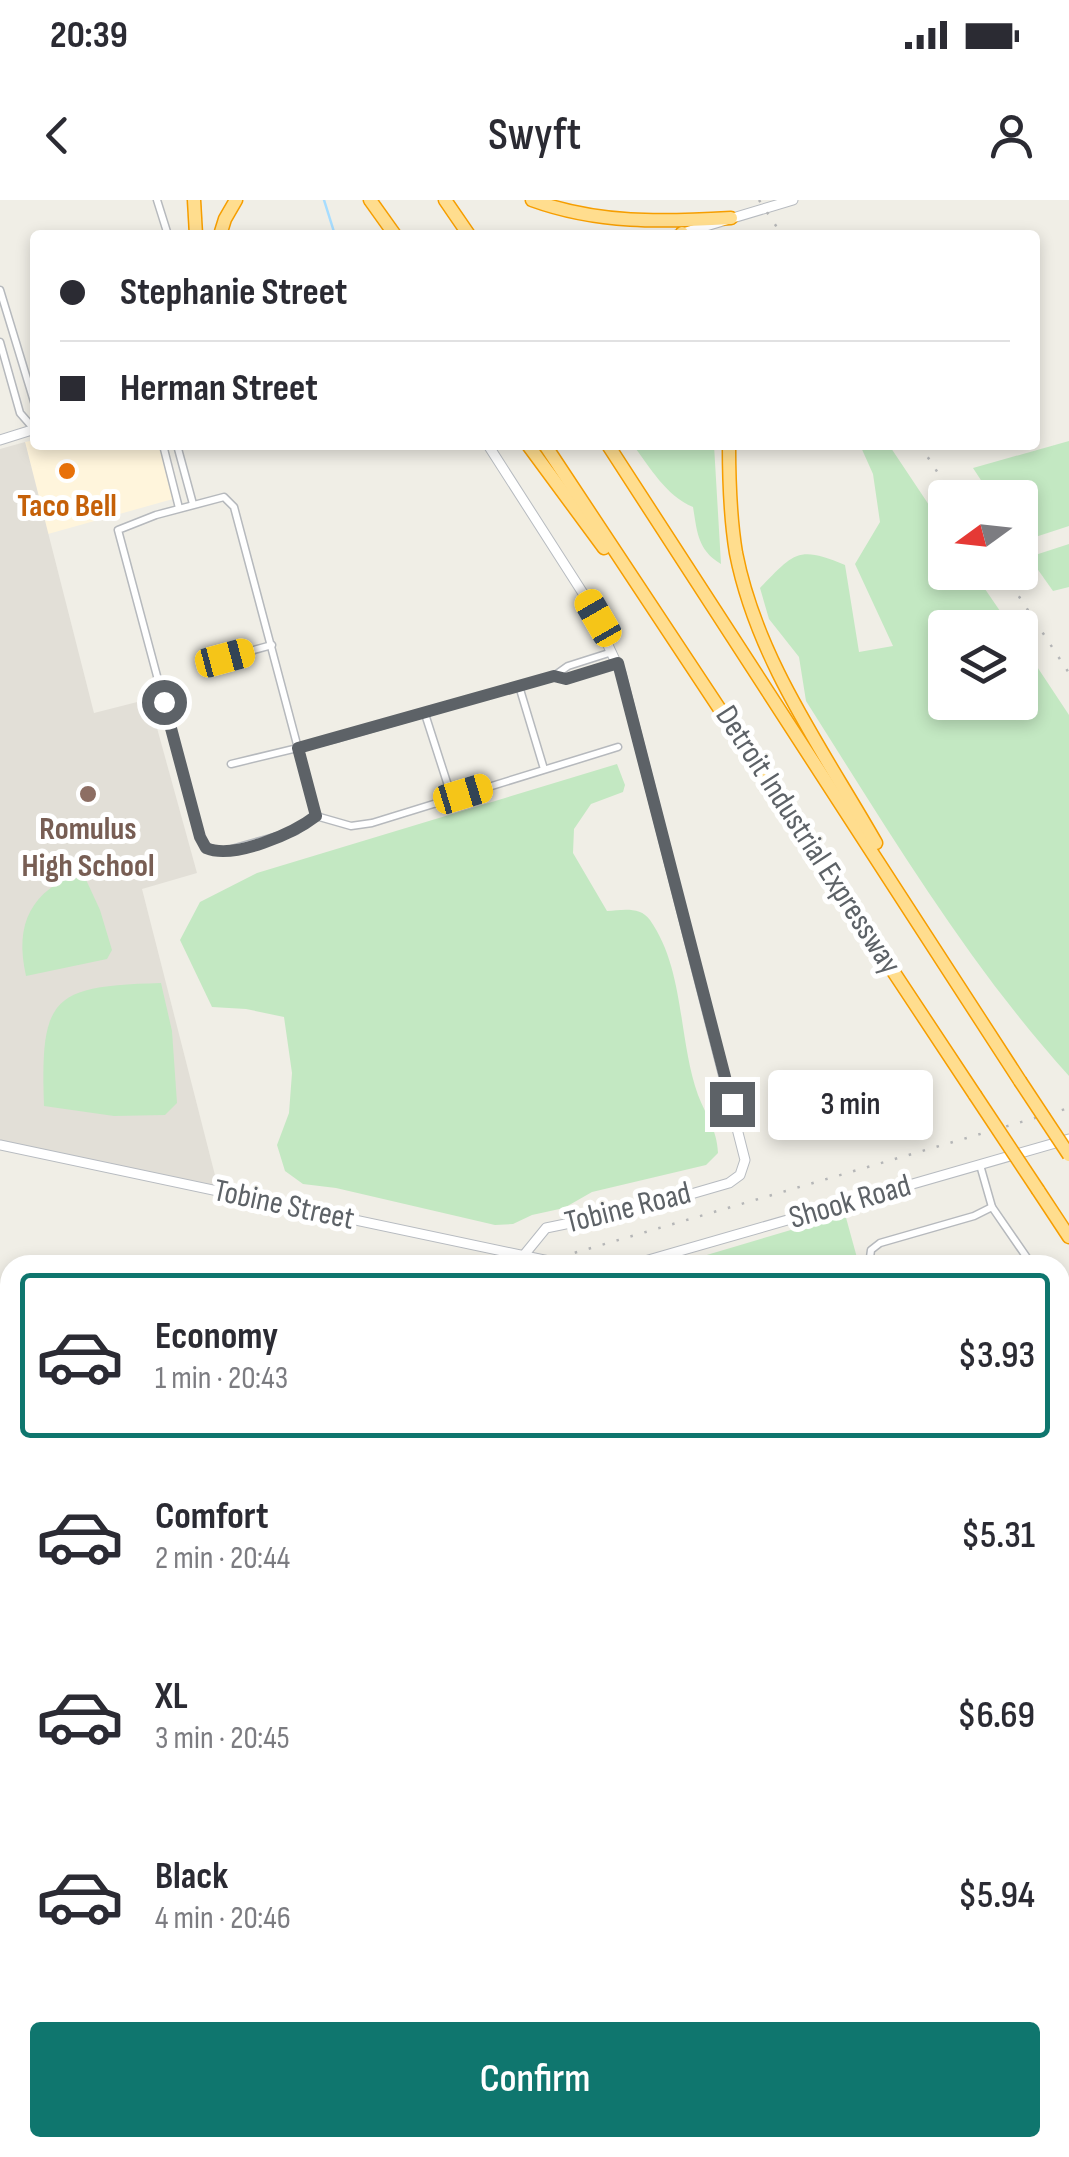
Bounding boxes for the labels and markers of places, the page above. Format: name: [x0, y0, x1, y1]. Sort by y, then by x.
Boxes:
marker: Taco Bell: [56, 460, 78, 482]
place label: Taco Bell: [17, 487, 117, 526]
marker: Romulus High School: [77, 783, 99, 805]
place label: Romulus High School: [22, 810, 154, 886]

